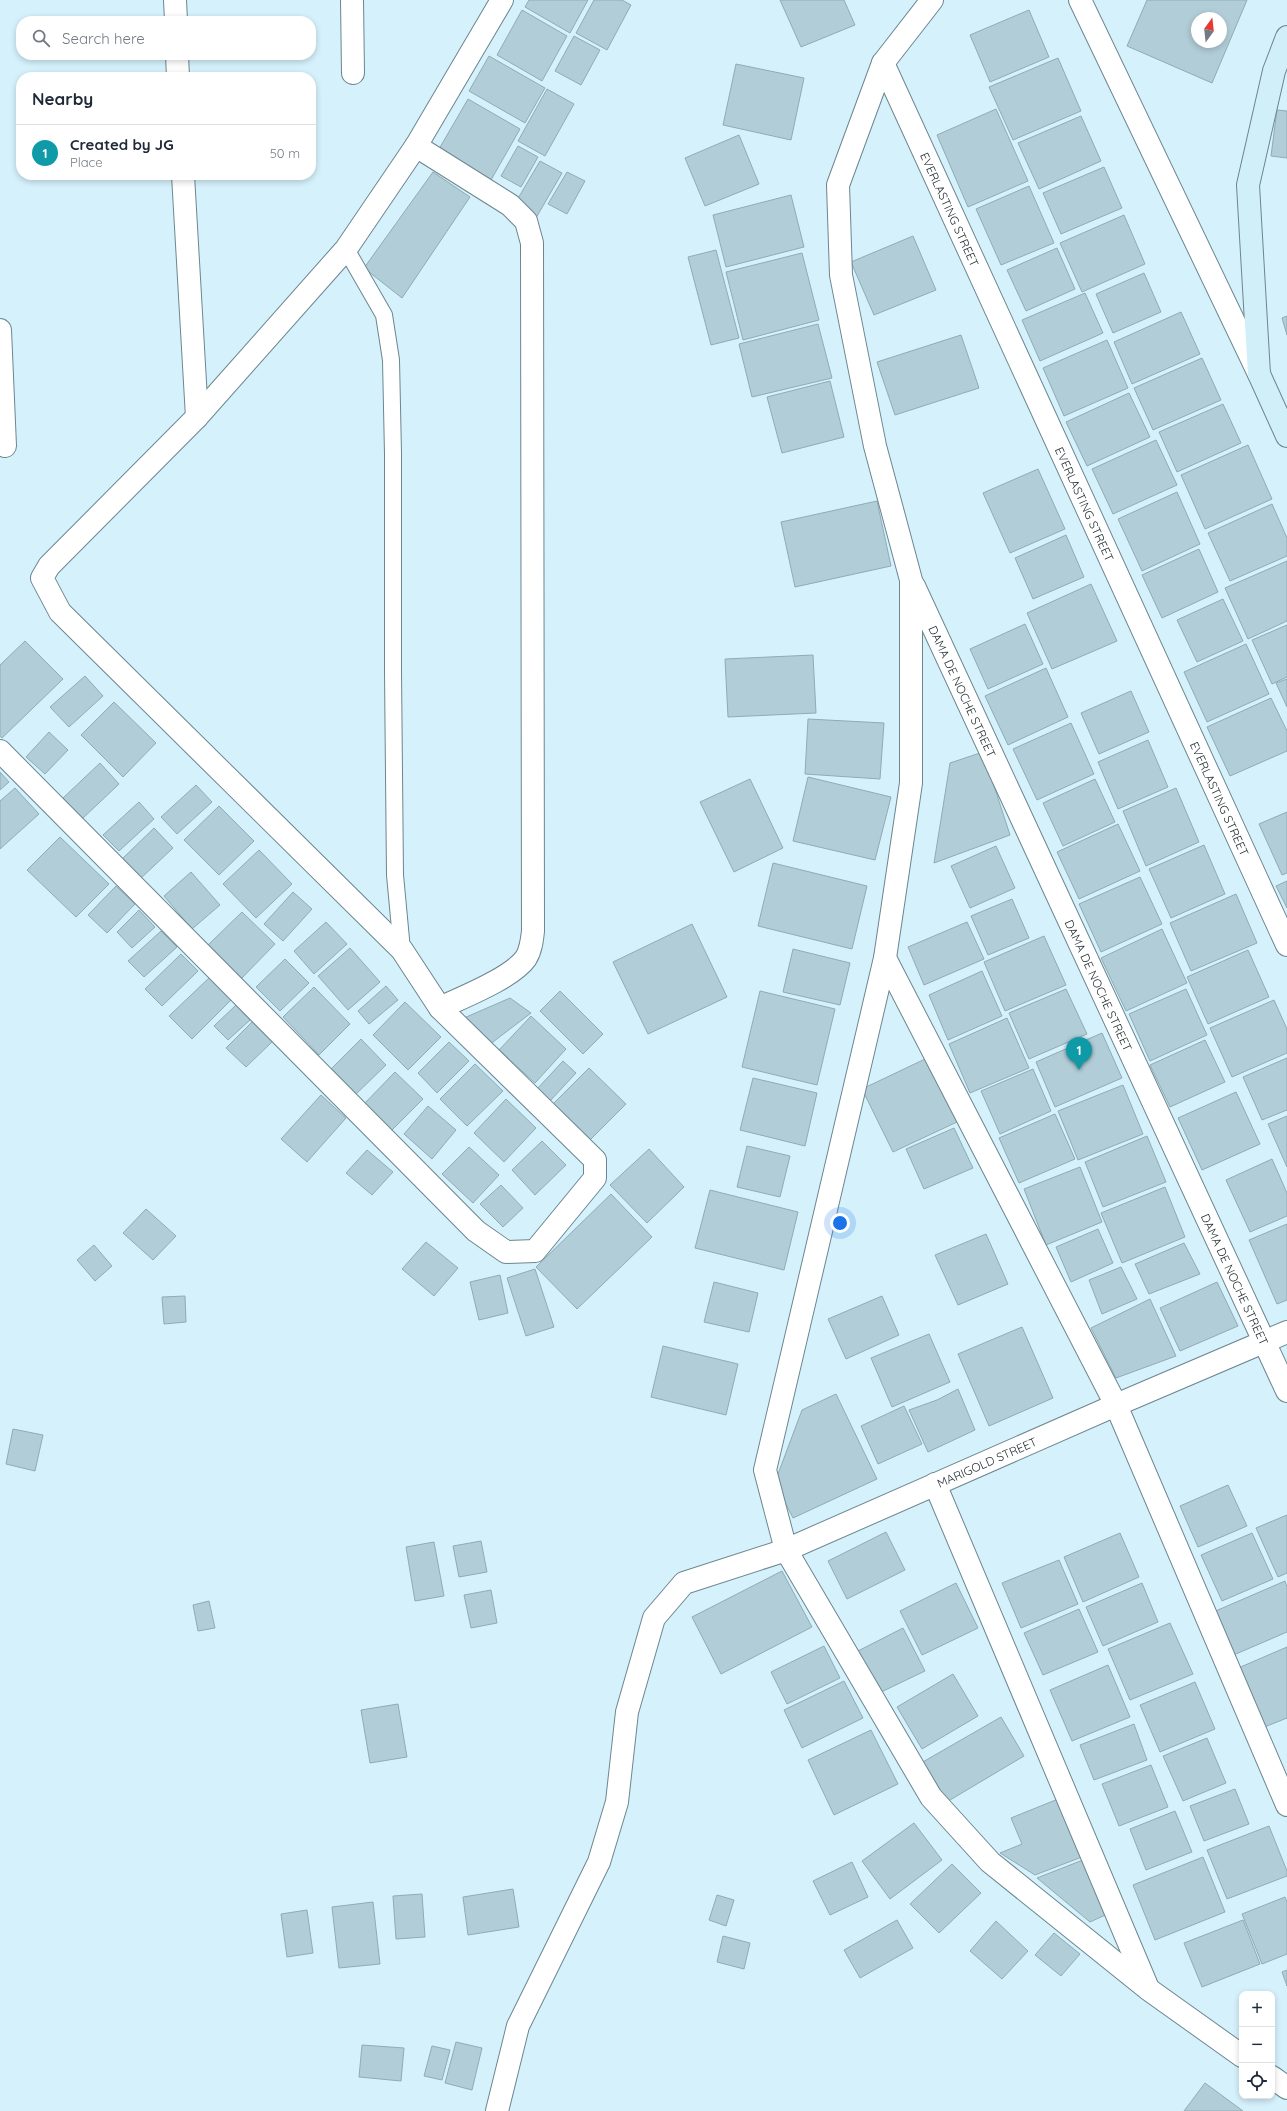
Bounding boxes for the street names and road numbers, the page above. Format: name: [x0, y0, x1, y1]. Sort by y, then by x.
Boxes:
street label: EVERLASTING STREET: [917, 150, 983, 269]
street label: EVERLASTING STREET: [1052, 444, 1118, 564]
street label: DAMA DE NOCHE STREET: [926, 623, 1000, 760]
street label: EVERLASTING STREET: [1187, 739, 1253, 858]
street label: DAMA DE NOCHE STREET: [1062, 917, 1136, 1054]
street label: DAMA DE NOCHE STREET: [1198, 1211, 1272, 1347]
street label: MARIGOLD STREET: [934, 1433, 1039, 1490]

